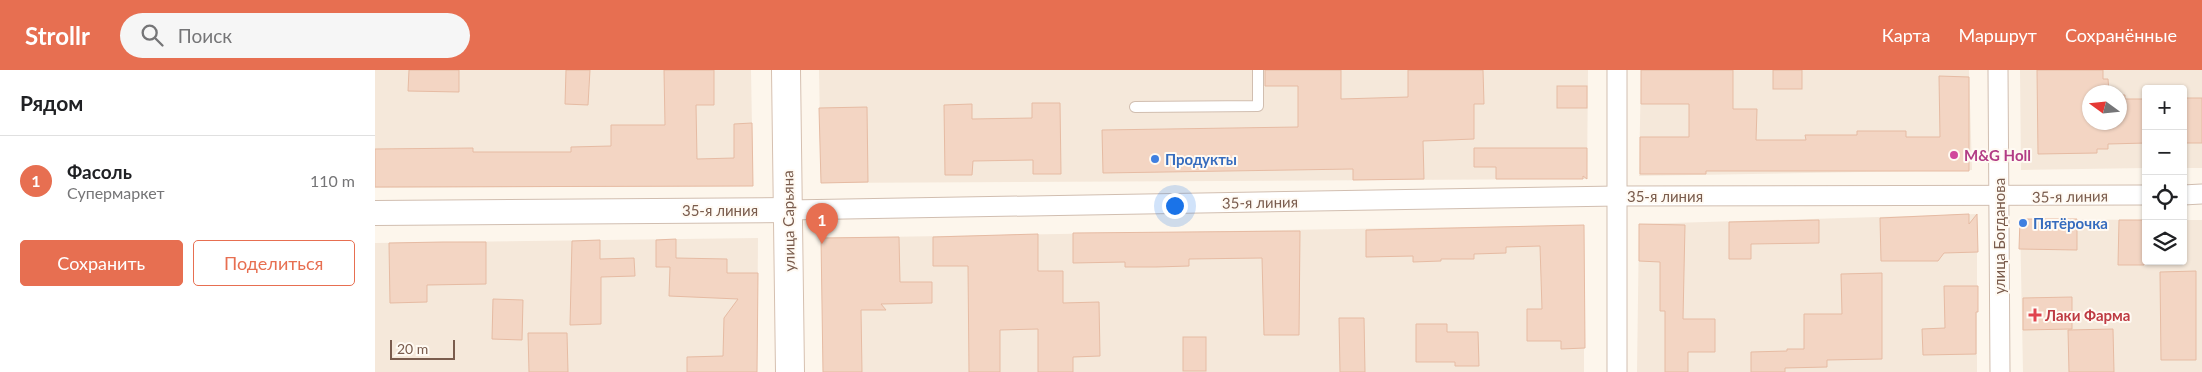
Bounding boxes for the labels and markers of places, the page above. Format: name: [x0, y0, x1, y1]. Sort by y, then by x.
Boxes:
place label: M&G Holl: [1964, 146, 2031, 164]
marker: M&G Holl: [1948, 149, 1960, 161]
place label: Продукты: [1165, 150, 1237, 168]
marker: Продукты: [1149, 153, 1161, 165]
pin: 1: [806, 203, 838, 244]
place label: Пятёрочка: [2033, 214, 2108, 232]
marker: Пятёрочка: [2017, 217, 2029, 229]
place label: Лаки Фарма: [2044, 306, 2130, 324]
marker: Лаки Фарма: [2029, 309, 2041, 321]

